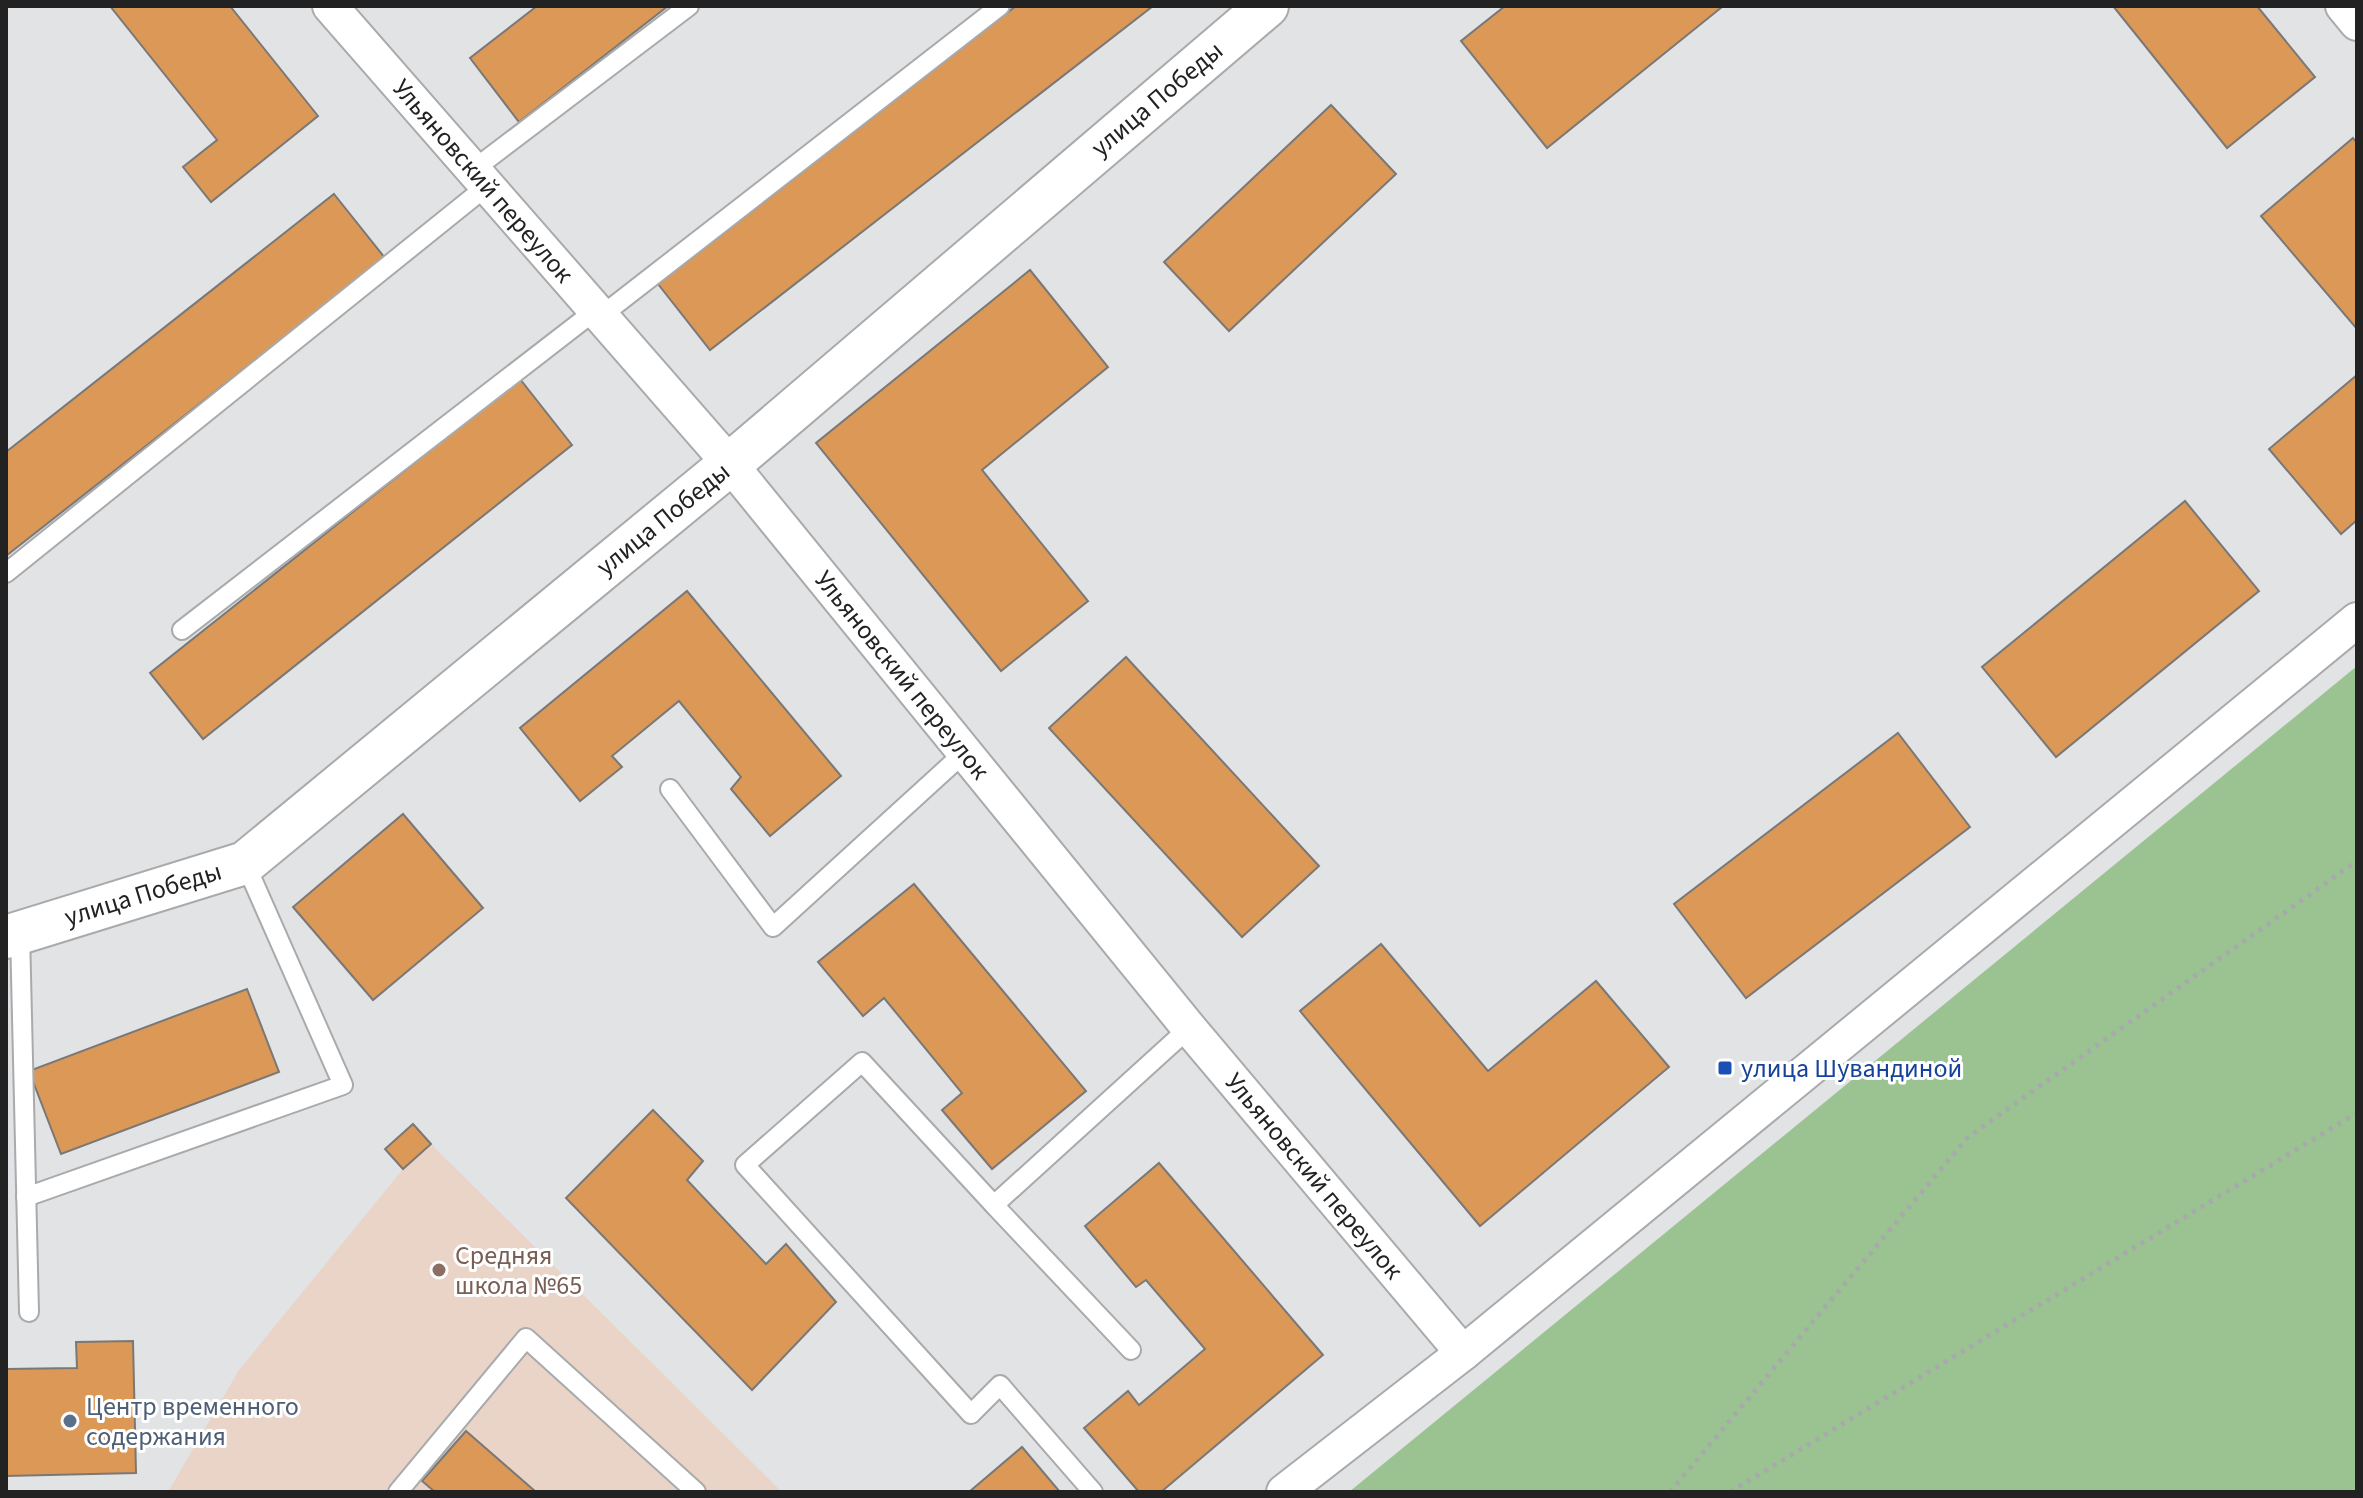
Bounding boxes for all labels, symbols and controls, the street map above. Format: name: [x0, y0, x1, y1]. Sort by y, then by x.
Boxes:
street label: улица Победы: [1083, 33, 1231, 165]
street label: Ульяновский переулок: [384, 71, 582, 291]
street label: улица Победы: [588, 453, 738, 585]
street label: Ульяновский переулок: [806, 562, 998, 788]
street label: улица Победы: [60, 853, 226, 935]
place label: улица Шувандиной: [1741, 1050, 1962, 1087]
marker: улица Шувандиной: [1716, 1059, 1734, 1077]
street label: Ульяновский переулок: [1216, 1065, 1412, 1287]
place label: Средняя школа №65: [455, 1237, 582, 1304]
marker: Средняя школа №65: [430, 1261, 448, 1279]
place label: Центр временного содержания: [86, 1388, 299, 1455]
marker: Центр временного содержания: [61, 1412, 79, 1430]

